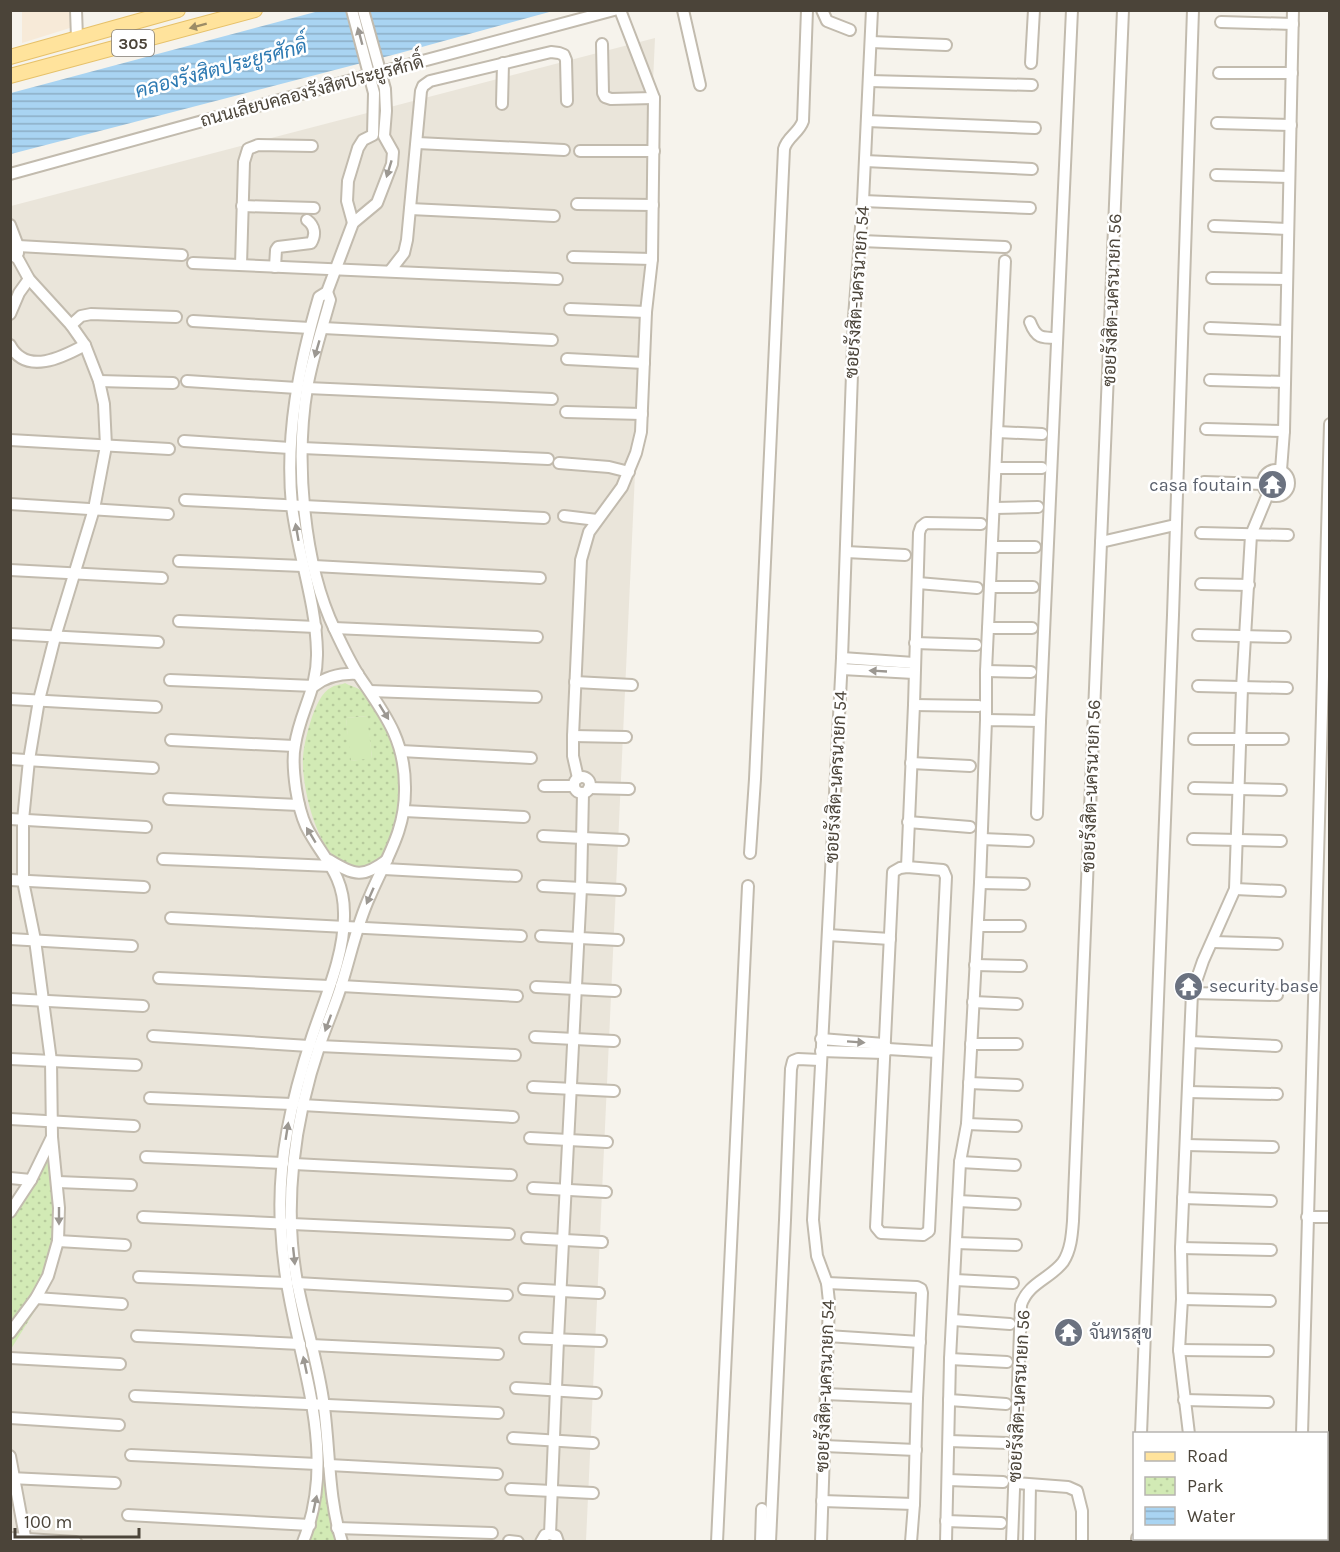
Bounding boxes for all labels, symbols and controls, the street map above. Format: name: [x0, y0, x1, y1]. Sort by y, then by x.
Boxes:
one-way arrow: [189, 21, 207, 31]
water label: คลองรังสิตประยูรศักดิ์: [131, 27, 314, 105]
one-way arrow: [354, 27, 364, 46]
road number: 305: [112, 30, 154, 56]
street label: ถนนเลียบคลองรังสิตประยูรศักดิ์: [196, 46, 427, 133]
one-way arrow: [384, 160, 393, 178]
street label: ซอยรังสิต-นครนายก 54: [840, 205, 874, 379]
street label: ซอยรังสิต-นครนายก 56: [1098, 213, 1126, 387]
one-way arrow: [312, 340, 321, 358]
temple icon: casa foutain: [1257, 469, 1289, 501]
place label: casa foutain: [1149, 474, 1252, 496]
one-way arrow: [292, 523, 301, 542]
one-way arrow: [868, 666, 887, 676]
street label: ซอยรังสิต-นครนายก 54: [820, 690, 852, 864]
street label: ซอยรังสิต-นครนายก 56: [1077, 699, 1105, 873]
one-way arrow: [378, 704, 389, 720]
one-way arrow: [306, 827, 317, 843]
one-way arrow: [365, 887, 375, 905]
temple icon: security base: [1172, 970, 1204, 1002]
place label: security base: [1209, 975, 1318, 997]
one-way arrow: [322, 1015, 332, 1033]
one-way arrow: [847, 1037, 866, 1046]
one-way arrow: [283, 1121, 292, 1140]
one-way arrow: [54, 1206, 64, 1225]
one-way arrow: [289, 1246, 299, 1265]
street label: ซอยรังสิต-นครนายก 54: [811, 1299, 839, 1473]
street label: ซอยรังสิต-นครนายก 56: [1003, 1309, 1035, 1483]
temple icon: จันทรสุข: [1052, 1317, 1084, 1349]
place label: จันทรสุข: [1089, 1322, 1152, 1345]
one-way arrow: [299, 1356, 309, 1374]
legend: [1133, 1432, 1328, 1540]
text: Road: [1187, 1445, 1228, 1467]
text: Park: [1187, 1475, 1224, 1497]
one-way arrow: [310, 1494, 320, 1513]
scale bar: [15, 1501, 140, 1539]
text: Water: [1187, 1505, 1235, 1527]
text: 100 m: [24, 1511, 72, 1533]

